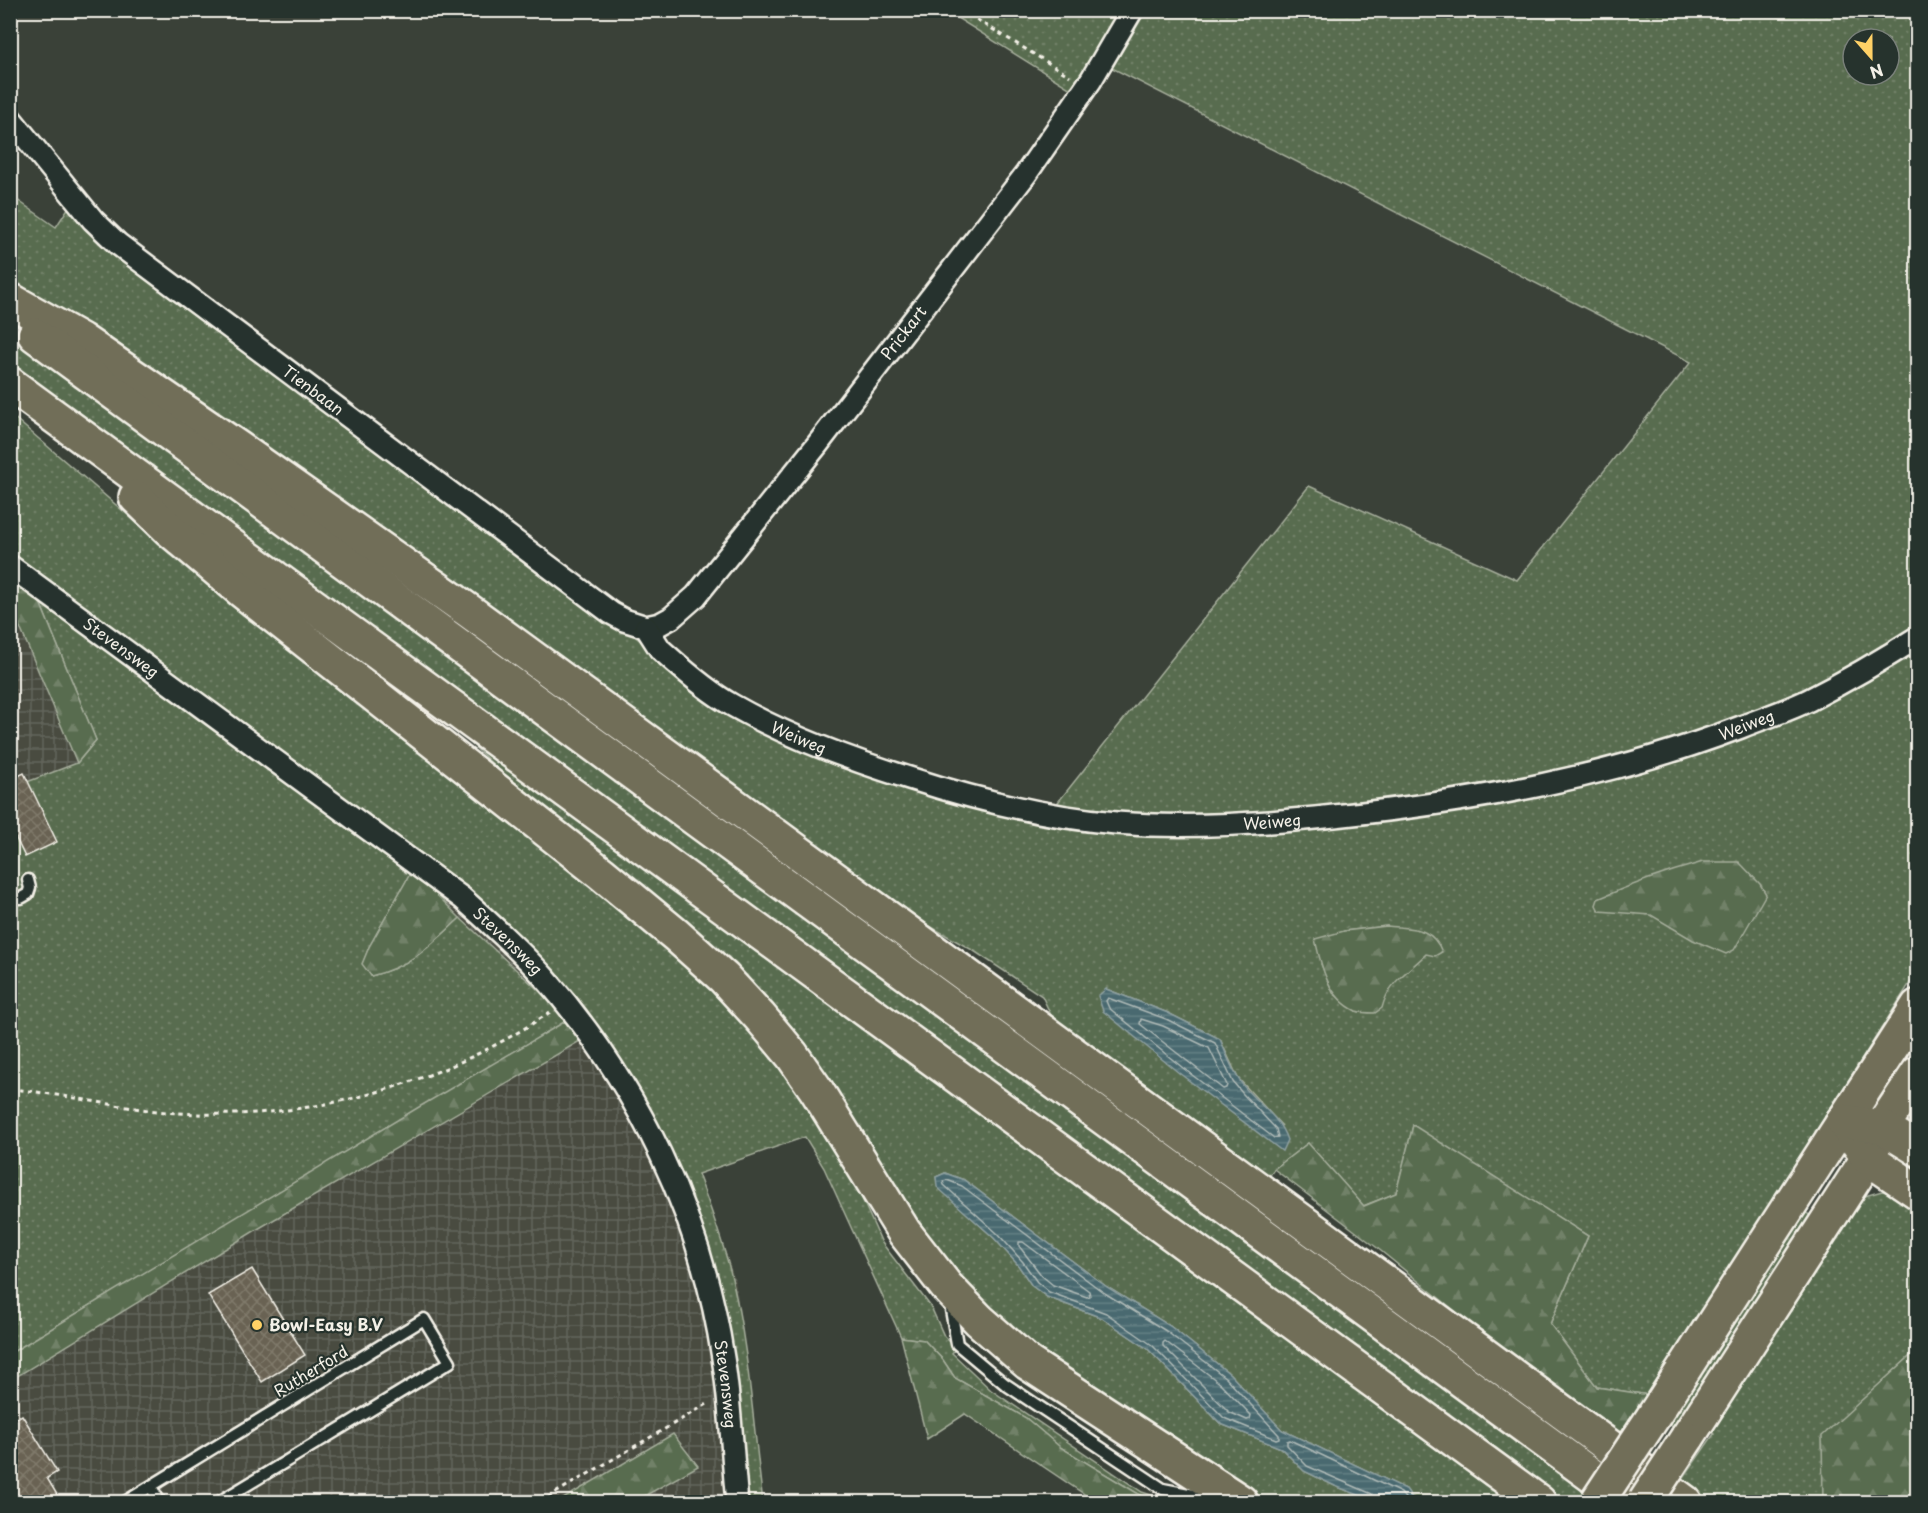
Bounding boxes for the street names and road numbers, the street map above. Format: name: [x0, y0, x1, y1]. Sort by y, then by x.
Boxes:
street label: Prickart: [874, 300, 932, 365]
street label: Tienbaan: [278, 358, 350, 420]
street label: Stevensweg: [79, 611, 165, 683]
street label: Weiweg: [1715, 702, 1778, 745]
street label: Weiweg: [768, 714, 830, 759]
street label: Weiweg: [1243, 806, 1302, 835]
street label: Stevensweg: [468, 901, 549, 980]
street label: Stevensweg: [709, 1338, 744, 1429]
street label: Rutherford: [269, 1339, 352, 1402]

